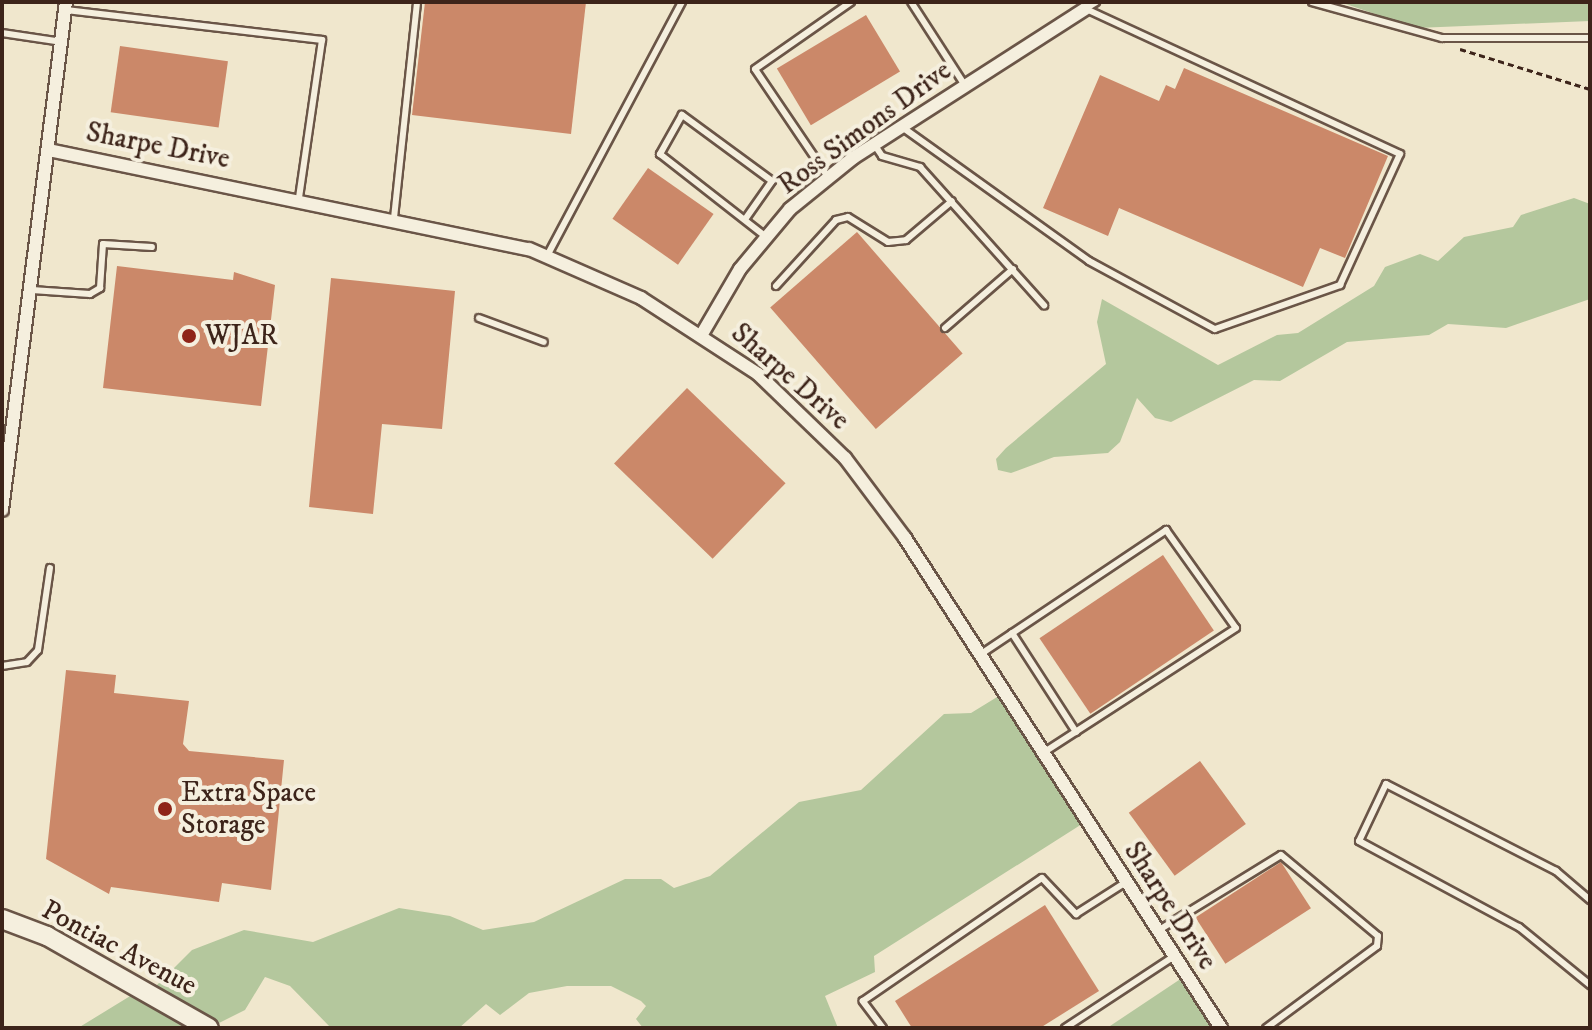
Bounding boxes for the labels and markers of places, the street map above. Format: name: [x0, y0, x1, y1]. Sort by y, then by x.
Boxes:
place label: WJAR: [205, 319, 278, 353]
marker: WJAR: [180, 327, 198, 345]
place label: Extra Space Storage: [181, 776, 316, 842]
marker: Extra Space Storage: [156, 800, 174, 818]

